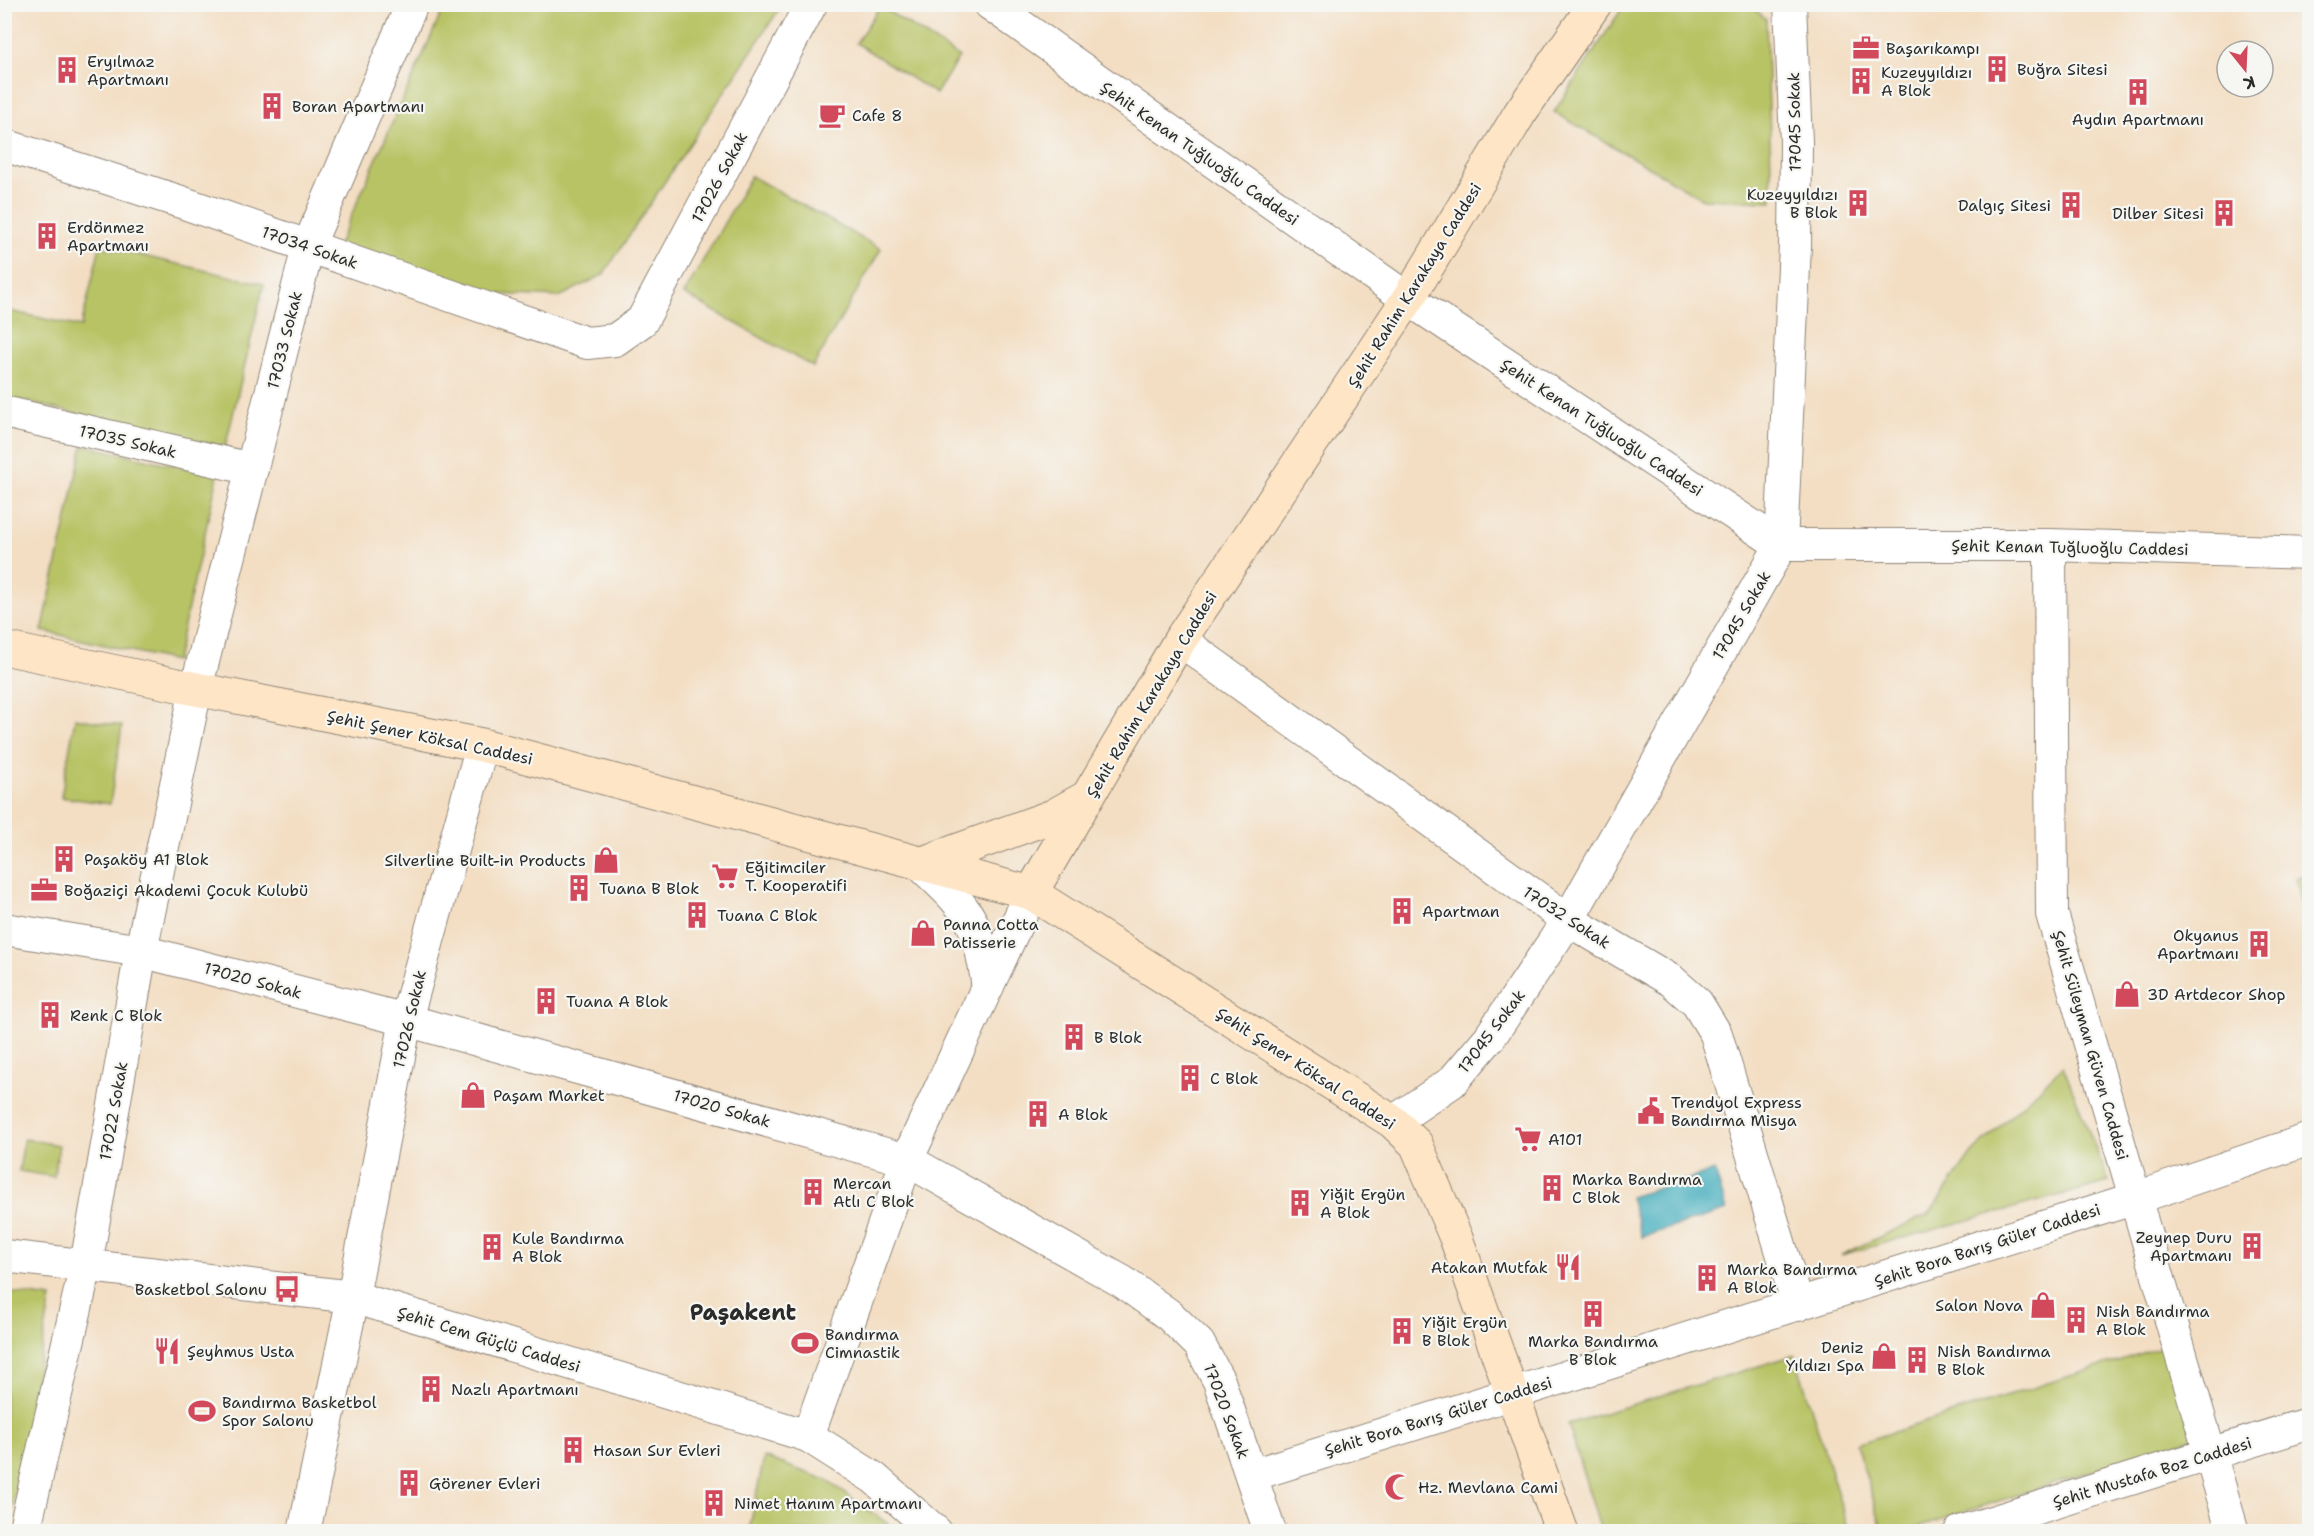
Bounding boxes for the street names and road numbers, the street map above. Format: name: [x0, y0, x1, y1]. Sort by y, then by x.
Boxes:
street label: 17045 Sokak: [1783, 72, 1806, 172]
street label: Şehit Kenan Tuğluoğlu Caddesi: [1096, 77, 1303, 230]
street label: 17026 Sokak: [687, 128, 752, 226]
street label: Şehit Rahim Karakaya Caddesi: [1343, 179, 1486, 392]
street label: 17034 Sokak: [259, 221, 361, 274]
street label: 17033 Sokak: [262, 289, 307, 391]
street label: Şehit Kenan Tuğluoğlu Caddesi: [1496, 354, 1707, 501]
street label: 17035 Sokak: [77, 420, 179, 463]
street label: Şehit Kenan Tuğluoğlu Caddesi: [1951, 535, 2189, 560]
street label: 17045 Sokak: [1707, 567, 1775, 664]
street label: Şehit Rahim Karakaya Caddesi: [1081, 587, 1222, 801]
street label: Şehit Şener Köksal Caddesi: [325, 705, 535, 770]
street label: 17032 Sokak: [1519, 881, 1614, 953]
street label: Şehit Süleyman Güven Caddesi: [2048, 928, 2133, 1163]
street label: 17020 Sokak: [202, 957, 304, 1004]
street label: 17026 Sokak: [388, 968, 431, 1070]
street label: 17045 Sokak: [1453, 985, 1530, 1077]
street label: Şehit Şener Köksal Caddesi: [1212, 1002, 1399, 1134]
street label: 17022 Sokak: [94, 1060, 133, 1162]
street label: 17020 Sokak: [671, 1085, 773, 1132]
street label: Şehit Bora Barış Güler Caddesi: [1871, 1199, 2103, 1292]
street label: Şehit Cem Güçlü Caddesi: [395, 1302, 583, 1377]
street label: 17020 Sokak: [1199, 1361, 1254, 1462]
street label: Şehit Bora Barış Güler Caddesi: [1322, 1372, 1554, 1461]
street label: Şehit Mustafa Boz Caddesi: [2050, 1432, 2254, 1513]

